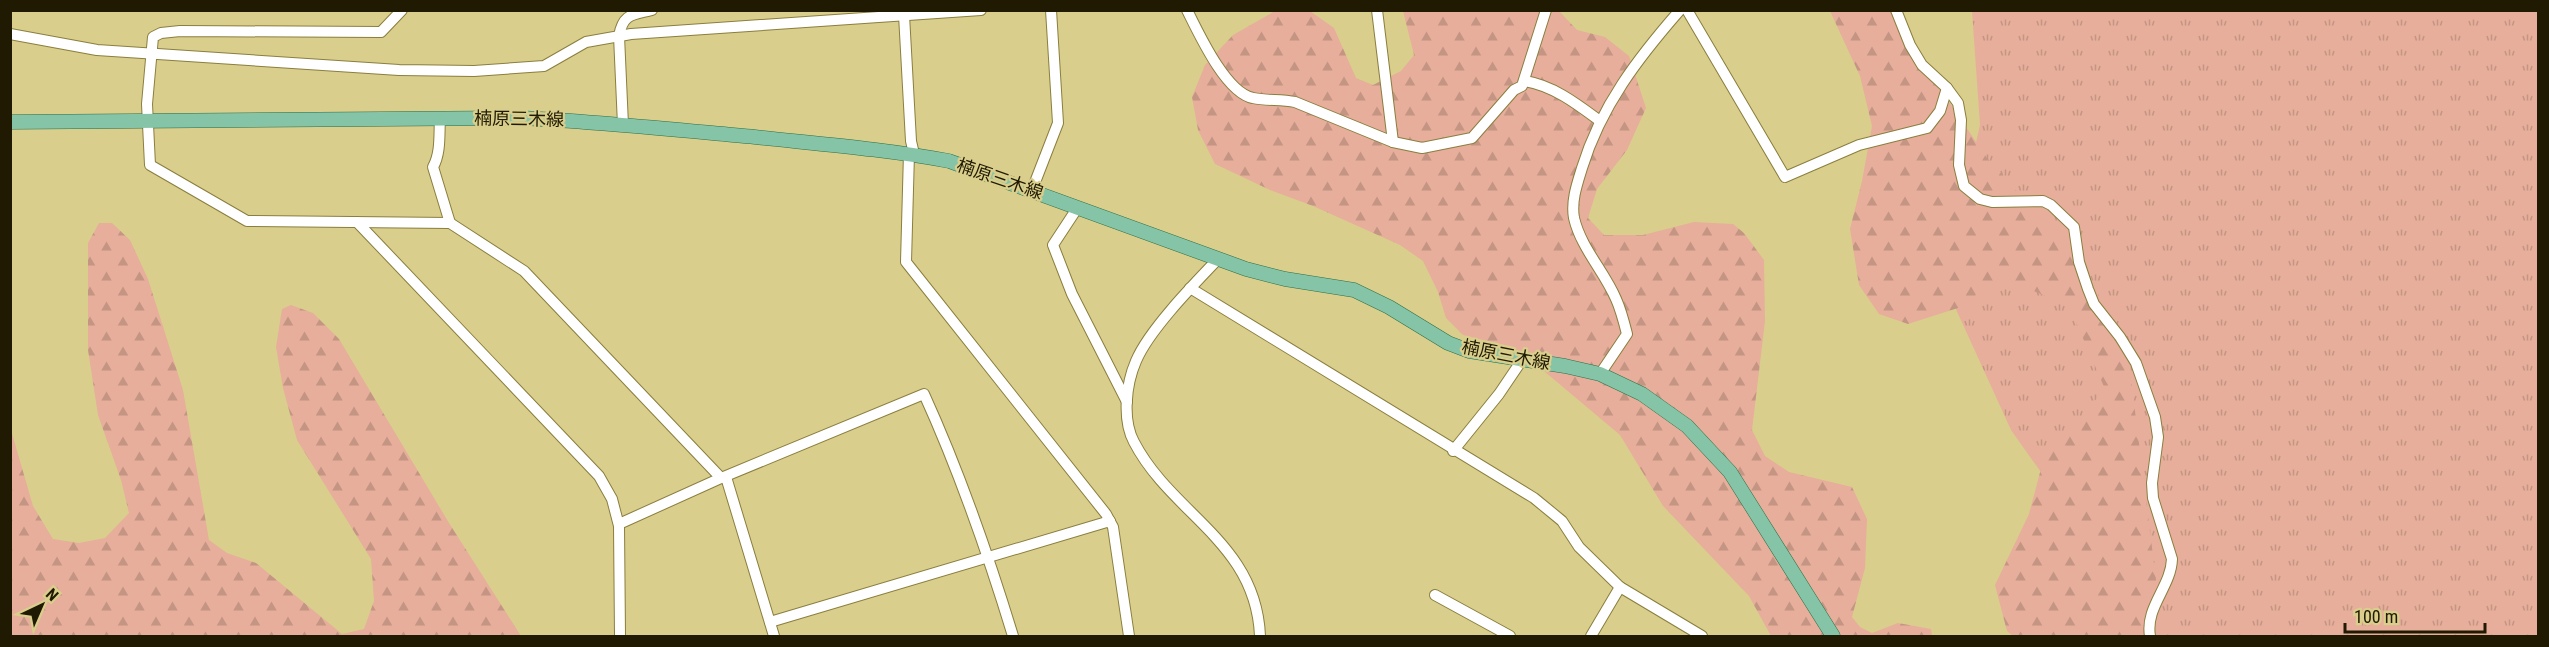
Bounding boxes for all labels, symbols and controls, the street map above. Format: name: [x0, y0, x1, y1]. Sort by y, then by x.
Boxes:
street label: 楠原三木線: [474, 107, 564, 130]
street label: 楠原三木線: [954, 154, 1046, 203]
street label: 楠原三木線: [1460, 336, 1552, 373]
north arrow: [12, 575, 72, 635]
text: N: [42, 584, 62, 605]
scale bar: [2345, 596, 2484, 634]
text: 100 m: [2354, 606, 2398, 627]

